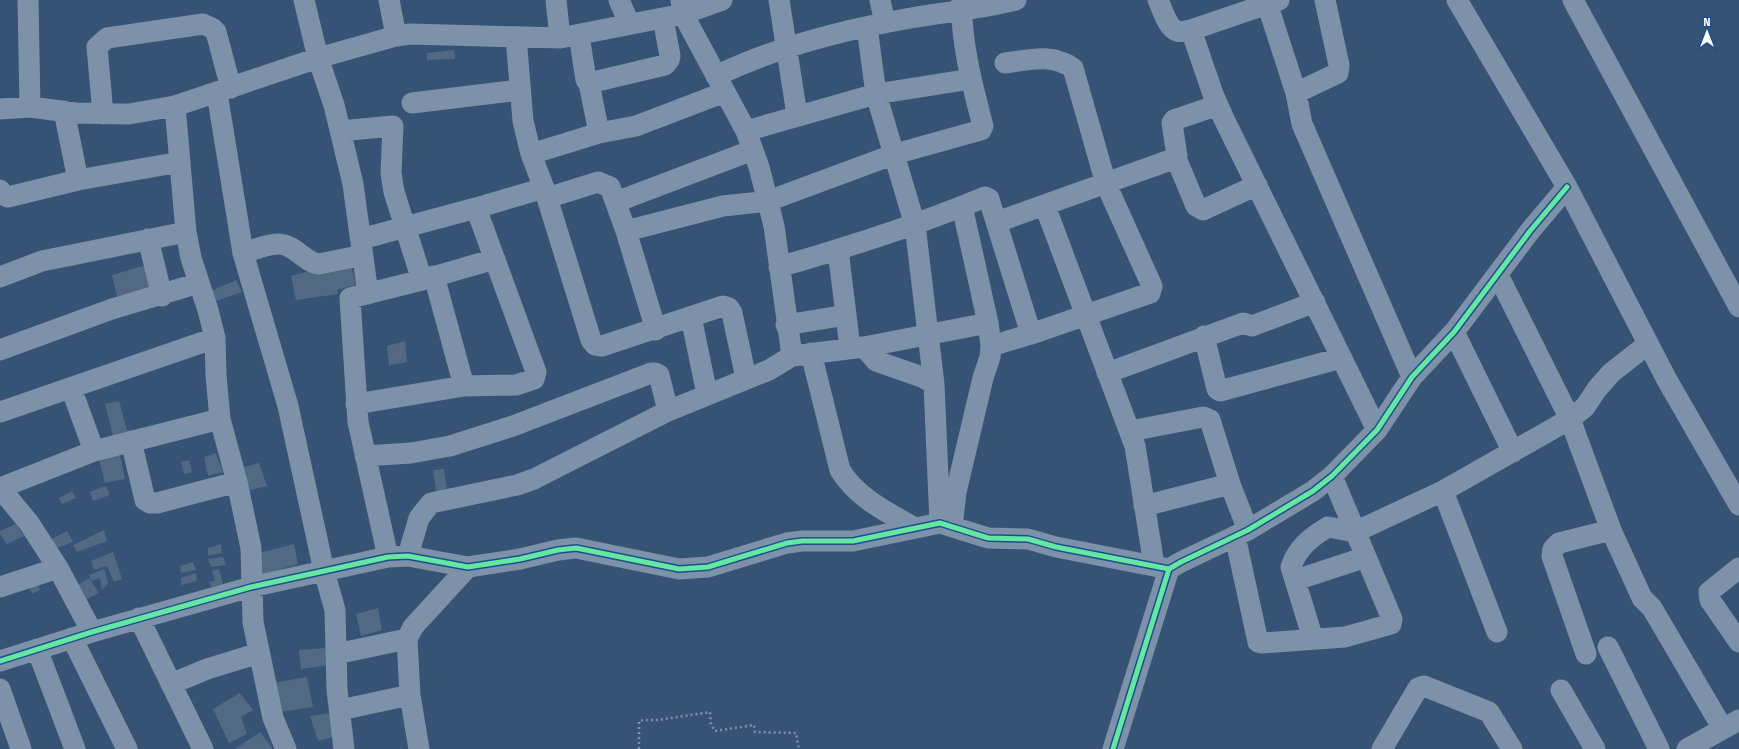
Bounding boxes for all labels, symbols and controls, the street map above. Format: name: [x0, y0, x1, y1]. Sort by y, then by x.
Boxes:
north arrow: [1687, 12, 1727, 52]
text: N: [1703, 16, 1711, 29]

